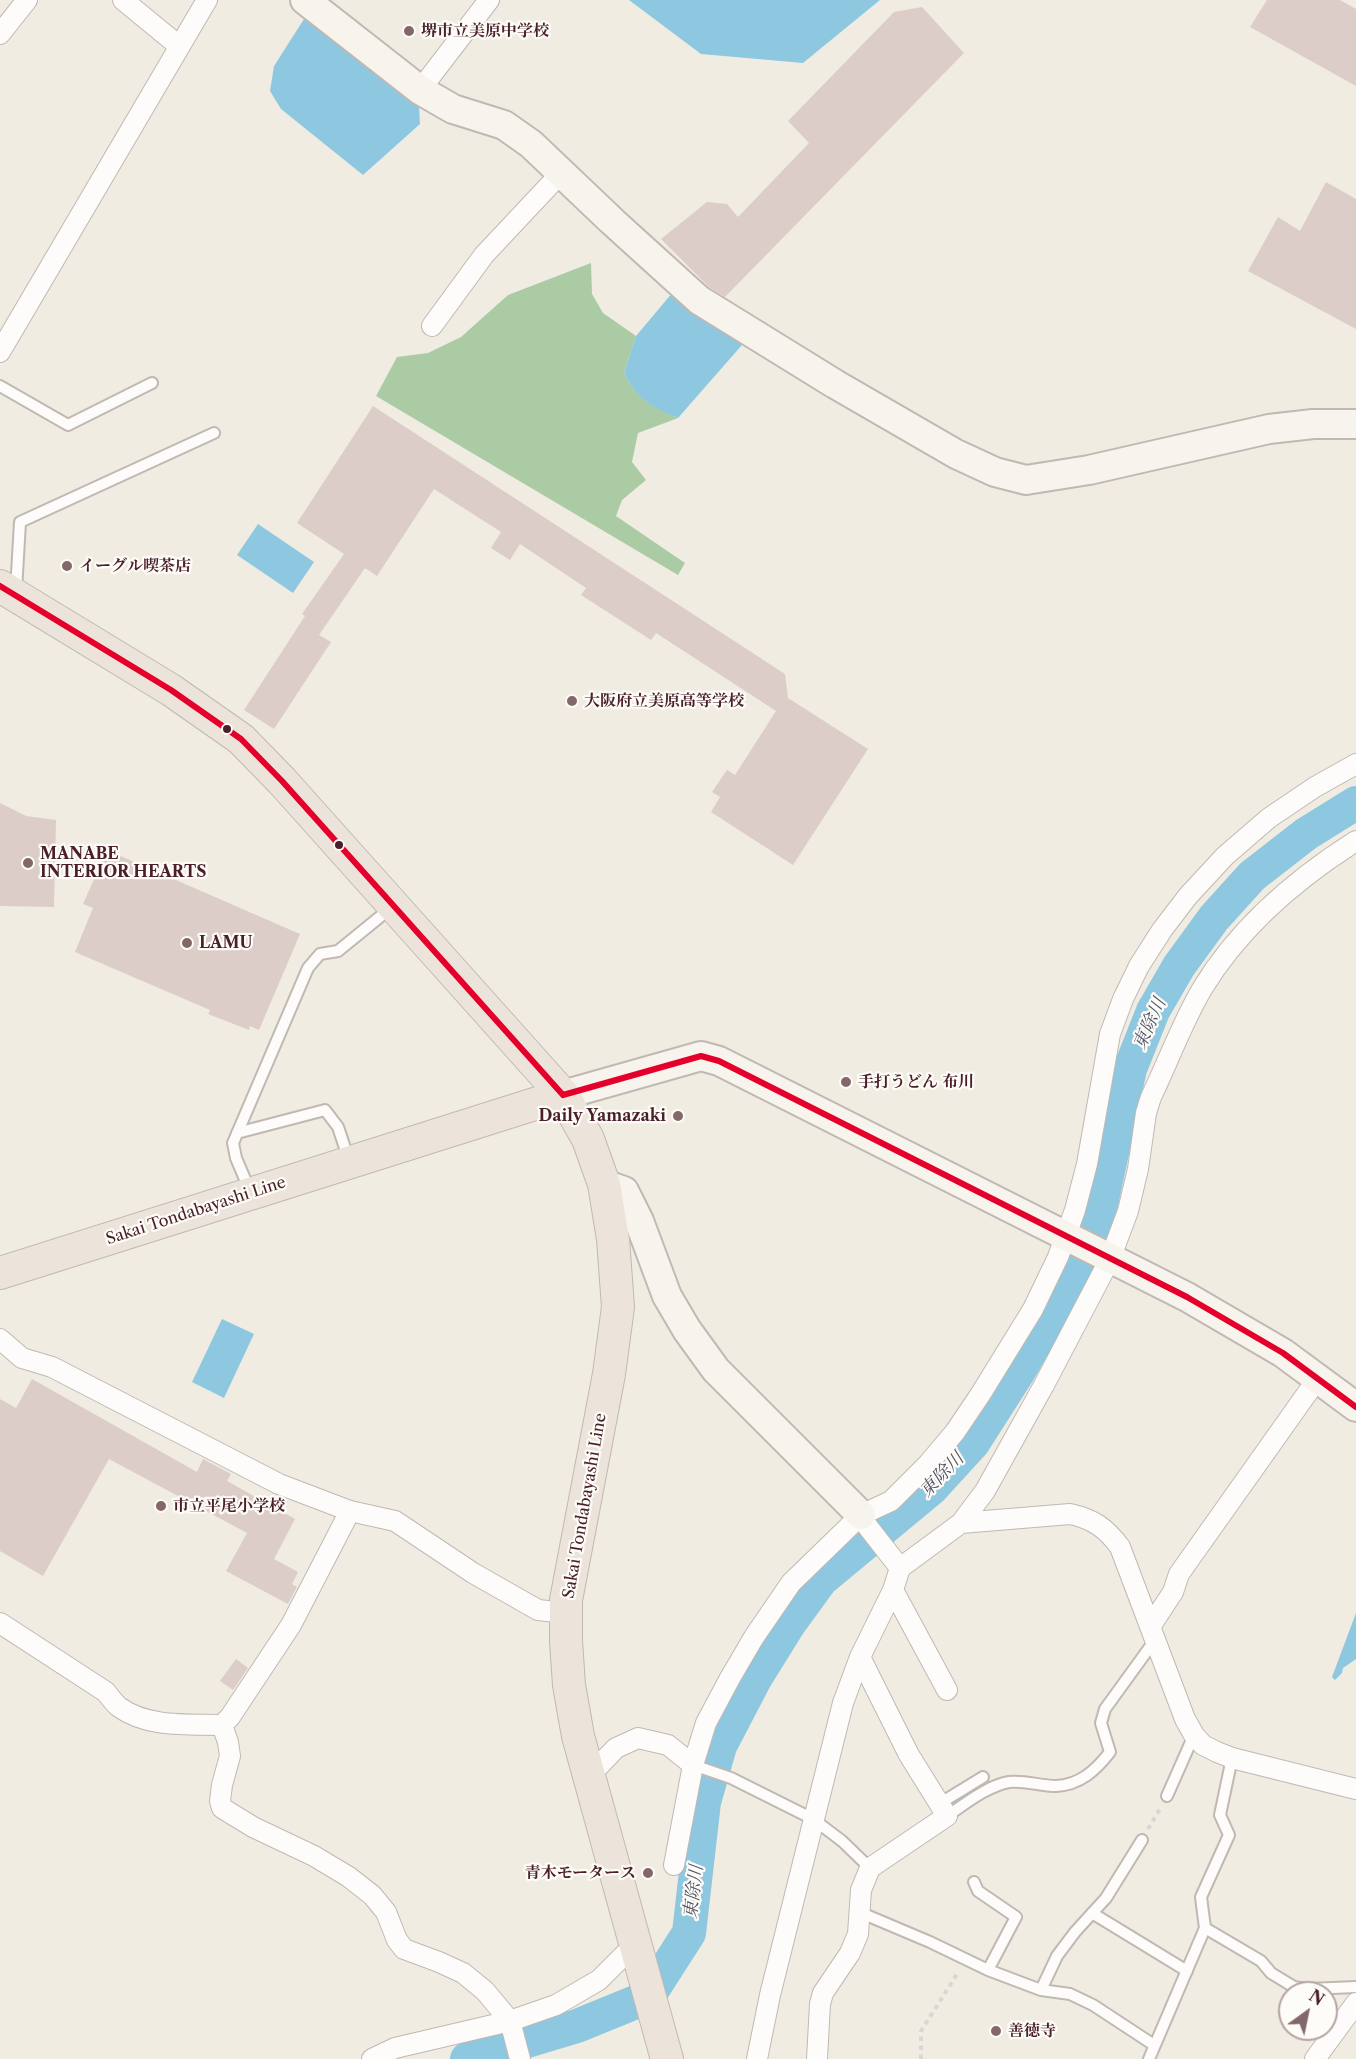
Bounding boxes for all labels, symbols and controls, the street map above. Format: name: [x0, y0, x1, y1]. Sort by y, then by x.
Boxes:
place label: 堺市立美原中学校: [421, 21, 549, 41]
marker: 堺市立美原中学校: [402, 24, 416, 38]
place label: イーグル喫茶店: [79, 556, 191, 576]
marker: イーグル喫茶店: [60, 559, 74, 573]
place label: 大阪府立美原高等学校: [584, 691, 744, 711]
marker: 大阪府立美原高等学校: [565, 694, 579, 708]
unlabelled marker: [221, 723, 233, 735]
unlabelled marker: [333, 839, 345, 851]
place label: MANABE INTERIOR HEARTS: [40, 844, 206, 882]
marker: MANABE INTERIOR HEARTS: [21, 856, 35, 870]
place label: LAMU: [199, 933, 252, 953]
marker: LAMU: [180, 936, 194, 950]
water label: 東除川: [1129, 995, 1171, 1053]
place label: 手打うどん 布川: [858, 1072, 974, 1092]
marker: 手打うどん 布川: [839, 1075, 853, 1089]
place label: Daily Yamazaki: [538, 1106, 666, 1126]
marker: Daily Yamazaki: [671, 1109, 685, 1123]
street label: Sakai Tondabayashi Line: [104, 1173, 288, 1249]
street label: Sakai Tondabayashi Line: [559, 1412, 611, 1600]
water label: 東除川: [915, 1448, 969, 1502]
place label: 市立平尾小学校: [173, 1496, 285, 1516]
marker: 市立平尾小学校: [154, 1499, 168, 1513]
place label: 青木モータース: [525, 1863, 636, 1883]
water label: 東除川: [680, 1864, 708, 1920]
marker: 青木モータース: [641, 1866, 655, 1880]
north arrow: [1278, 1981, 1338, 2041]
text: N: [1305, 1985, 1328, 2010]
place label: 善徳寺: [1008, 2021, 1056, 2041]
marker: 善徳寺: [989, 2024, 1003, 2038]

